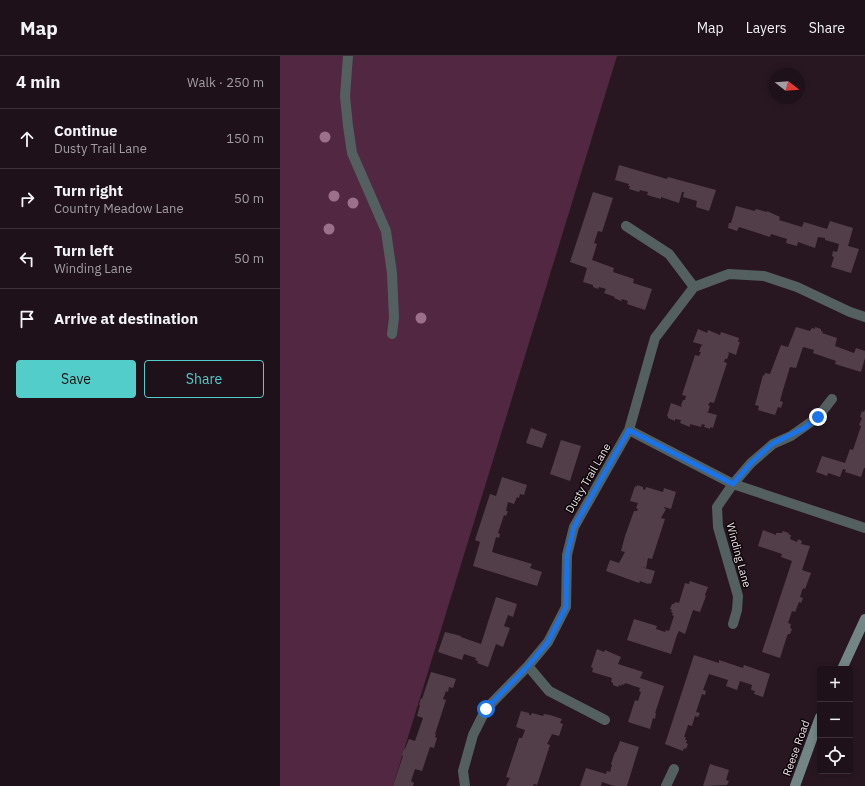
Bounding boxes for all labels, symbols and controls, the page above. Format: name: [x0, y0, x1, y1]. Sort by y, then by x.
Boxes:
text: Map: [20, 16, 58, 40]
text: Map: [697, 19, 724, 37]
text: Layers: [746, 19, 787, 37]
text: Share: [809, 19, 845, 37]
north arrow: [769, 68, 805, 104]
text: 4 min: [16, 71, 60, 93]
text: Walk · 250 m: [187, 74, 264, 91]
text: Continue: [54, 121, 118, 140]
icon: ahead: [16, 128, 38, 150]
text: 150 m: [226, 130, 264, 147]
text: Dusty Trail Lane: [54, 140, 147, 157]
text: Turn right: [54, 181, 123, 200]
icon: right: [16, 188, 38, 210]
text: 50 m: [234, 190, 264, 207]
text: Country Meadow Lane: [54, 200, 184, 217]
text: Turn left: [54, 241, 114, 260]
icon: left: [16, 248, 38, 270]
text: 50 m: [234, 250, 264, 267]
text: Winding Lane: [54, 260, 132, 277]
icon: arrive: [16, 308, 38, 330]
text: Arrive at destination: [54, 309, 198, 328]
button: Save: [16, 360, 136, 398]
button: Share: [144, 360, 264, 398]
route end: [809, 408, 827, 426]
street label: Dusty Trail Lane: [562, 440, 614, 516]
street label: Winding Lane: [724, 521, 754, 589]
map controls: [817, 666, 853, 774]
button: +: [817, 666, 853, 702]
route start: [477, 700, 495, 718]
button: −: [817, 702, 853, 738]
street label: Reese Road: [779, 718, 813, 778]
button: locate: [817, 738, 853, 774]

